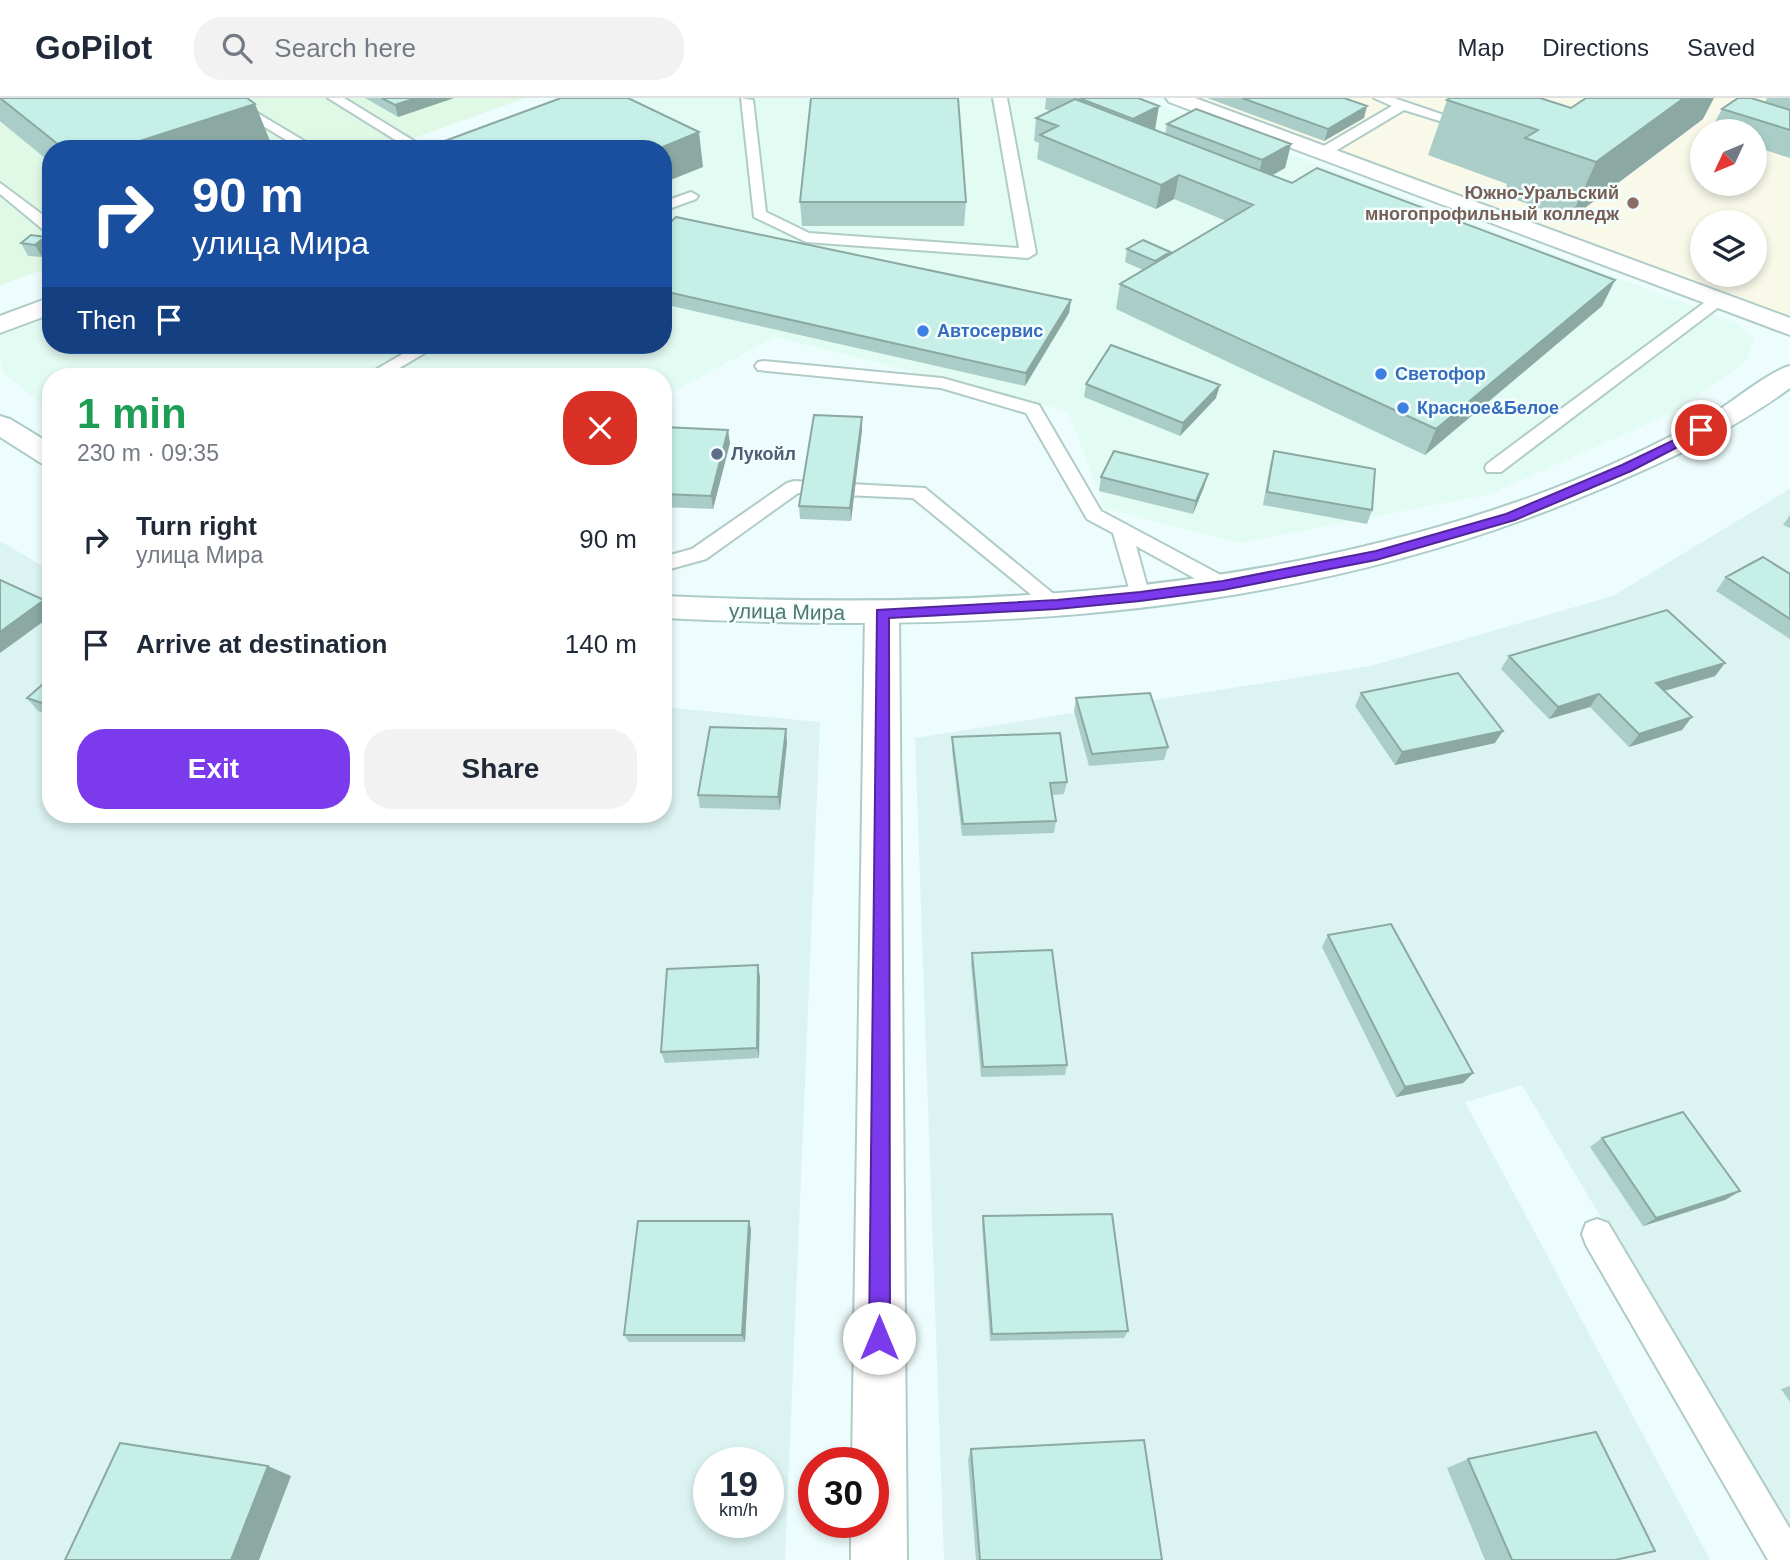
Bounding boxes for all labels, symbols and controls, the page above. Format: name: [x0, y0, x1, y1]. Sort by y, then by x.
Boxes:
search box: [194, 17, 684, 80]
text: GoPilot: [35, 29, 152, 66]
icon: search: [218, 29, 256, 67]
text: Search here: [274, 33, 416, 63]
text: Map: [1458, 34, 1504, 61]
text: Directions: [1542, 34, 1649, 61]
text: Saved: [1687, 34, 1755, 61]
north arrow: [1690, 119, 1768, 196]
map controls: [1690, 119, 1767, 287]
icon: right: [77, 168, 168, 259]
text: 90 m: [192, 168, 304, 222]
place label: Южно-Уральский многопрофильный колледж: [1365, 183, 1619, 224]
marker: Южно-Уральский многопрофильный колледж: [1625, 195, 1641, 211]
button: layers: [1690, 210, 1767, 287]
text: улица Мира: [192, 225, 369, 261]
icon: arrive: [150, 301, 188, 339]
text: Then: [77, 305, 136, 335]
place label: Автосервис: [937, 321, 1043, 341]
marker: Автосервис: [915, 323, 931, 339]
place label: Светофор: [1395, 364, 1486, 384]
marker: Светофор: [1373, 366, 1389, 382]
text: 1 min: [77, 390, 187, 437]
button: close: [563, 391, 637, 465]
place label: Красное&Белое: [1417, 398, 1559, 418]
marker: Красное&Белое: [1395, 400, 1411, 416]
pin: [1671, 400, 1731, 460]
icon: arrive: [1682, 411, 1720, 449]
text: 230 m · 09:35: [77, 440, 219, 466]
place label: Лукойл: [731, 444, 796, 464]
marker: Лукойл: [709, 446, 725, 462]
text: Turn right: [136, 511, 257, 541]
icon: right: [77, 521, 115, 559]
text: 90 m: [579, 524, 637, 554]
text: улица Мира: [136, 542, 263, 568]
street label: улица Мира: [729, 599, 846, 624]
icon: arrive: [77, 626, 115, 664]
text: Arrive at destination: [136, 629, 387, 659]
text: 140 m: [565, 629, 637, 659]
button: Exit: [77, 729, 350, 809]
button: Share: [364, 729, 637, 809]
position arrow: [842, 1301, 916, 1375]
speed limit sign: 30: [798, 1447, 889, 1538]
text: 19: [719, 1464, 758, 1503]
text: km/h: [719, 1500, 758, 1520]

